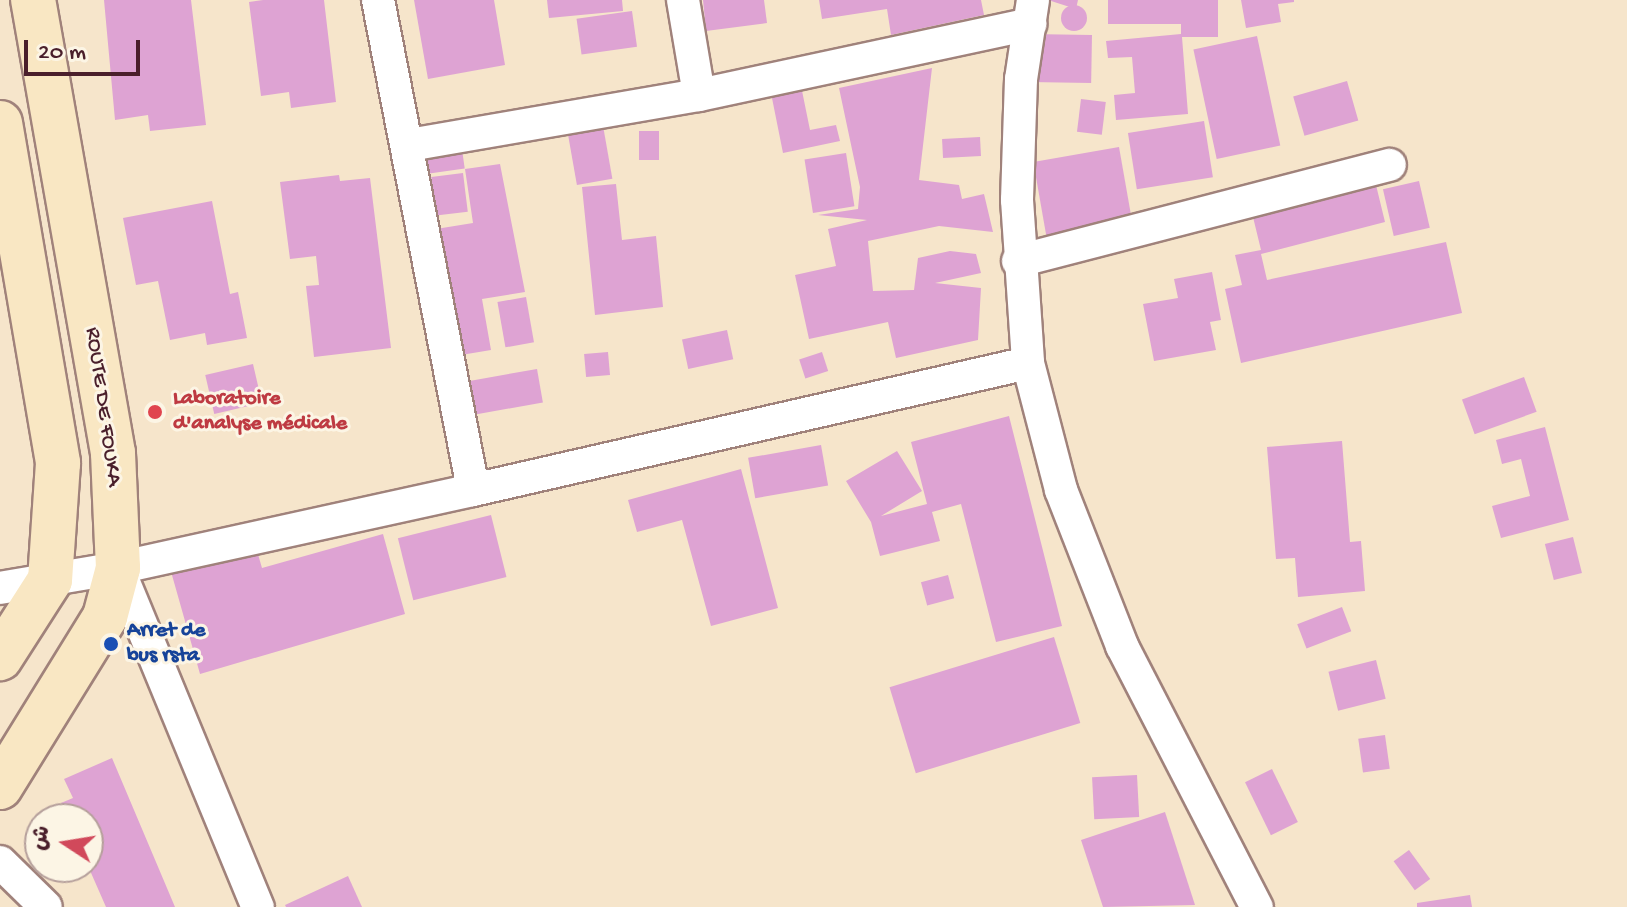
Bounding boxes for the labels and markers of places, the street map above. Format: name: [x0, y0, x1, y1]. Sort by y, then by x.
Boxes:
place label: Laboratoire d'analyse médicale: [173, 386, 347, 438]
marker: Laboratoire d'analyse médicale: [144, 401, 166, 423]
place label: Arret de bus rsta: [127, 618, 205, 670]
marker: Arret de bus rsta: [102, 635, 120, 653]

